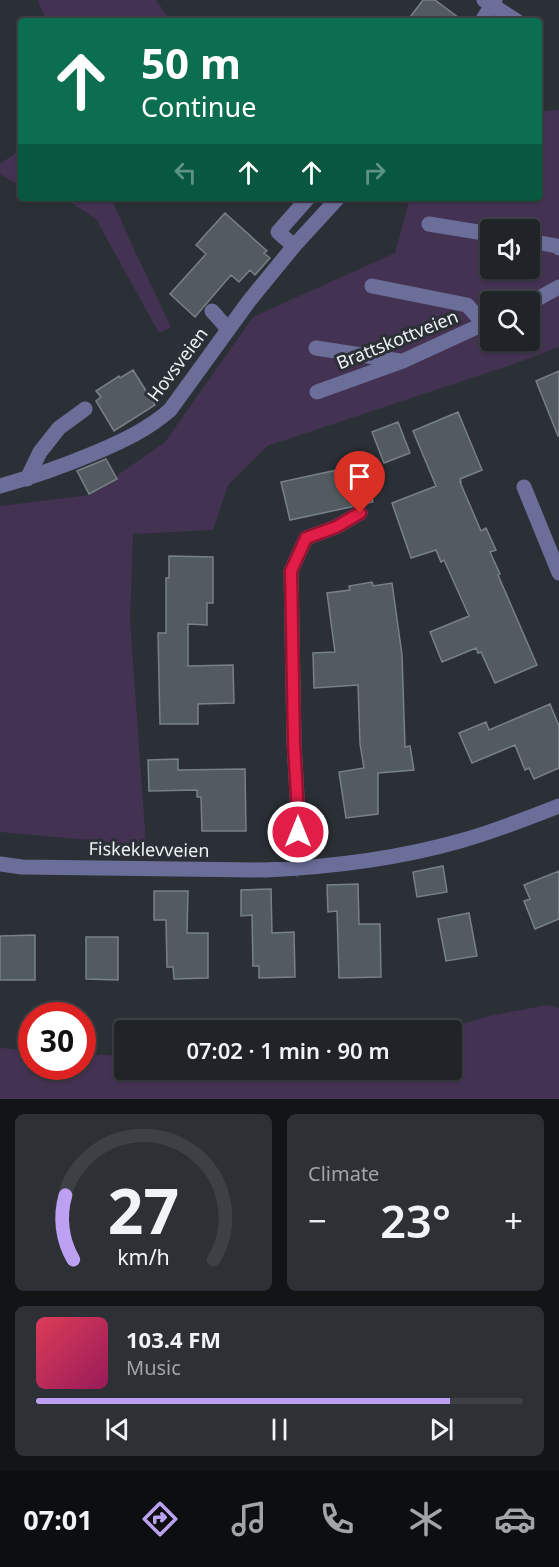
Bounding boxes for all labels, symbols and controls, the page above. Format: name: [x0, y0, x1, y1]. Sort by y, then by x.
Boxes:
text: 50 m: [141, 34, 241, 91]
icon: ahead: [42, 42, 120, 120]
text: Continue: [141, 88, 256, 125]
icon: left: [169, 156, 202, 189]
icon: ahead: [232, 156, 265, 189]
icon: ahead: [295, 156, 328, 189]
icon: right: [358, 156, 391, 189]
map controls: [480, 219, 540, 351]
button: sound: [480, 219, 540, 279]
button: search: [480, 291, 540, 351]
street label: Brattskottveien: [333, 304, 461, 374]
street label: Hovsveien: [141, 322, 213, 406]
pin: [334, 451, 385, 513]
icon: arrive: [343, 460, 376, 493]
position arrow: [266, 800, 330, 864]
street label: Fiskeklevveien: [88, 836, 210, 862]
speed limit sign: 30: [18, 1002, 96, 1080]
text: 07:02 · 1 min · 90 m: [186, 1035, 390, 1065]
text: Climate: [308, 1160, 379, 1187]
text: 27: [108, 1167, 179, 1252]
text: 23°: [380, 1190, 451, 1251]
text: −: [308, 1198, 327, 1243]
text: +: [504, 1198, 523, 1243]
text: km/h: [117, 1242, 170, 1271]
text: 103.4 FM: [126, 1324, 221, 1354]
text: Music: [126, 1354, 181, 1381]
icon: previous: [101, 1413, 134, 1446]
icon: pause: [263, 1413, 296, 1446]
icon: next: [425, 1413, 458, 1446]
icon: directions: [139, 1498, 181, 1540]
icon: music: [228, 1498, 270, 1540]
icon: phone: [316, 1498, 358, 1540]
icon: climate: [405, 1498, 447, 1540]
icon: car: [494, 1498, 536, 1540]
text: 07:01: [23, 1501, 93, 1538]

